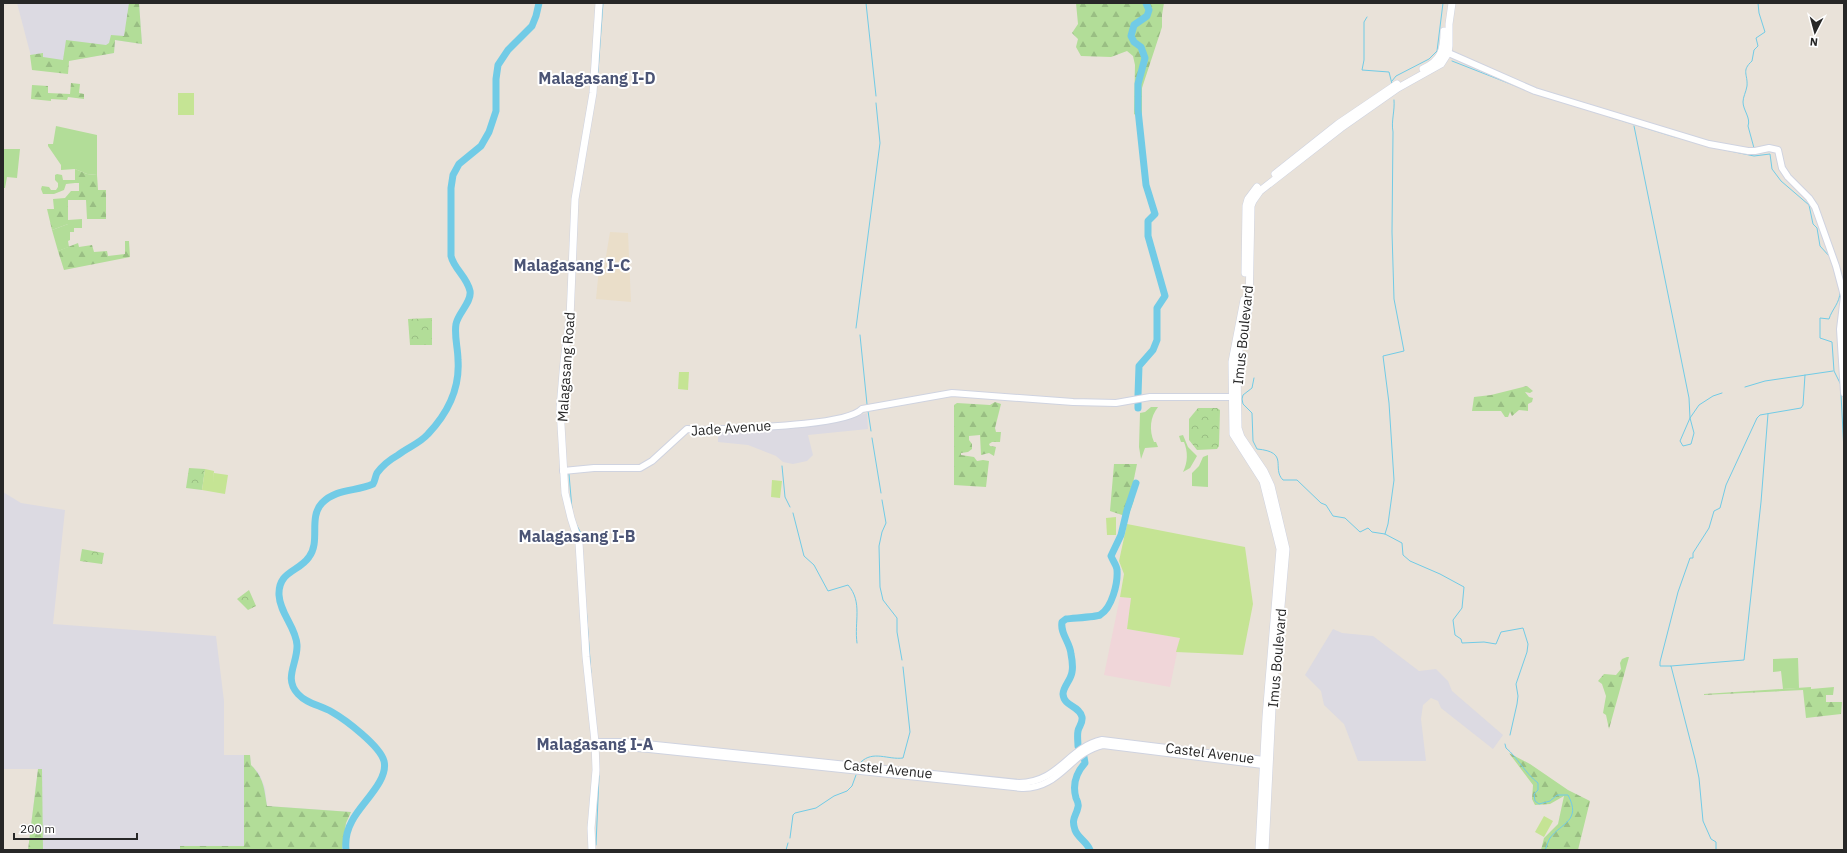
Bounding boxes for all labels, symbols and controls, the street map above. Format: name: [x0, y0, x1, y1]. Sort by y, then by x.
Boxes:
north arrow: [1795, 12, 1835, 52]
text: N: [1809, 35, 1819, 49]
district label: Malagasang I-D: [538, 68, 656, 88]
district label: Malagasang I-C: [514, 255, 630, 275]
street label: Imus Boulevard: [1229, 285, 1257, 385]
street label: Malagasang Road: [553, 311, 579, 423]
street label: Jade Avenue: [690, 416, 772, 440]
district label: Malagasang I-B: [519, 526, 636, 546]
street label: Imus Boulevard: [1264, 608, 1290, 708]
district label: Malagasang I-A: [537, 734, 654, 754]
street label: Castel Avenue: [1165, 739, 1256, 767]
street label: Castel Avenue: [843, 755, 934, 783]
scale bar: [14, 815, 137, 841]
text: 200 m: [20, 821, 55, 836]

